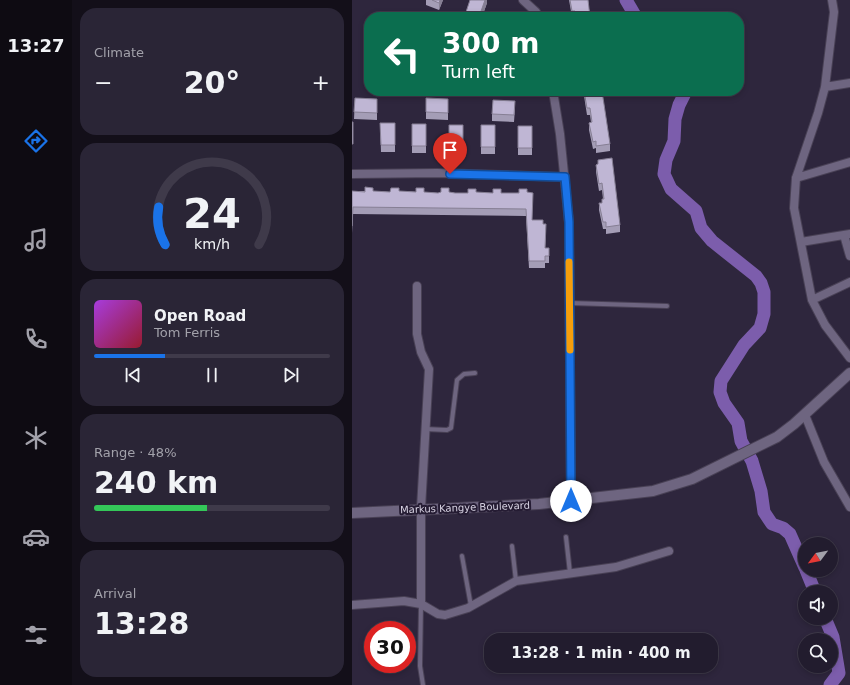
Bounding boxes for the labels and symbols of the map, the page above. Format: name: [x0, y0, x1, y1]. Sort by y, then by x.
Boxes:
pin: [433, 133, 467, 174]
position arrow: [550, 480, 592, 522]
street label: Markus Kangye Boulevard: [400, 500, 530, 515]
north arrow: [798, 537, 838, 577]
speed limit sign: 30: [364, 621, 416, 673]

